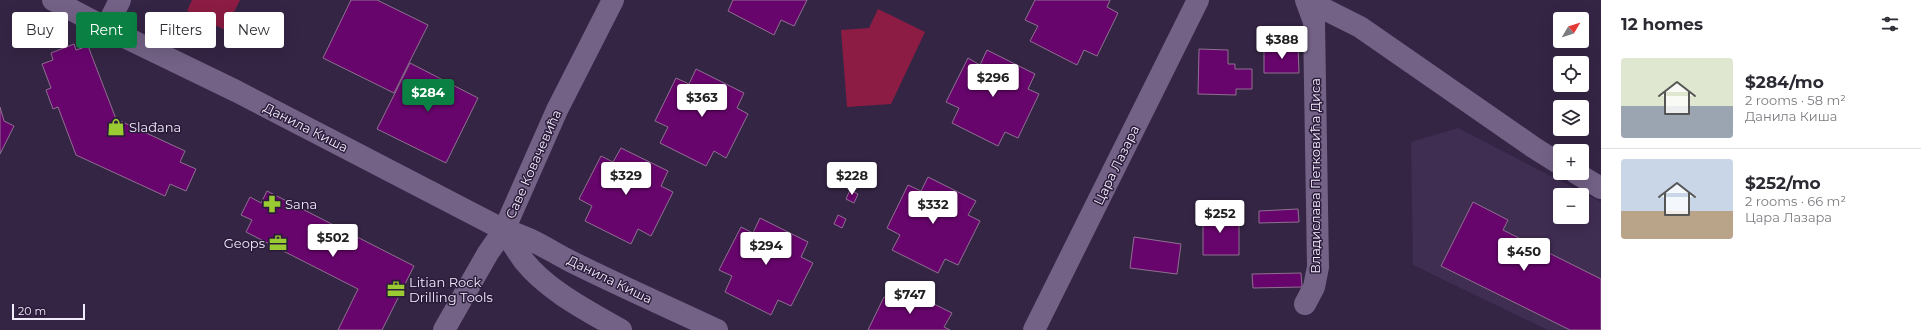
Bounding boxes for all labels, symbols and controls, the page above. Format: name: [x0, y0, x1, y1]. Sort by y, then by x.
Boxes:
chip: Buy: [12, 12, 68, 48]
chip: Rent: [76, 12, 137, 48]
chip: Filters: [145, 12, 216, 48]
chip: New: [224, 12, 284, 48]
north arrow: [1553, 12, 1589, 48]
map controls: [1553, 12, 1589, 224]
icon: filters: [1879, 13, 1901, 35]
text: 12 homes: [1621, 14, 1703, 34]
pin: $388: [1258, 26, 1306, 60]
text: $388: [1265, 31, 1299, 47]
button: locate: [1553, 56, 1589, 92]
pin: $296: [969, 64, 1017, 98]
text: $296: [977, 69, 1009, 85]
text: $284/mo: [1745, 72, 1824, 92]
icon: home: [1653, 74, 1701, 122]
street label: Владислава Петковића Диса: [1307, 78, 1323, 274]
pin: $284: [404, 79, 452, 113]
text: $284: [411, 84, 445, 100]
pin: $363: [678, 84, 726, 118]
text: $363: [686, 89, 718, 105]
text: 2 rooms · 58 m²: [1745, 92, 1846, 108]
street label: Данила Киша: [261, 99, 351, 155]
button: layers: [1553, 100, 1589, 136]
street label: Саве Ковачевића: [502, 107, 564, 221]
text: Данила Киша: [1745, 108, 1837, 124]
shop icon: Slađana: [106, 117, 126, 137]
place label: Slađana: [129, 119, 181, 135]
street label: Цара Лазара: [1090, 122, 1142, 208]
button: +: [1553, 144, 1589, 180]
pin: $329: [602, 162, 650, 196]
pin: $228: [828, 162, 876, 196]
text: $329: [610, 167, 642, 183]
text: $228: [836, 167, 868, 183]
text: $252/mo: [1745, 173, 1821, 193]
icon: home: [1653, 175, 1701, 223]
button: −: [1553, 188, 1589, 224]
pin: $332: [909, 191, 957, 225]
text: 2 rooms · 66 m²: [1745, 193, 1846, 209]
pharmacy icon: Sana: [262, 194, 282, 214]
place label: Sana: [285, 196, 317, 212]
text: $332: [917, 196, 949, 212]
pin: $252: [1196, 200, 1244, 234]
text: $252: [1204, 205, 1236, 221]
text: Цара Лазара: [1745, 209, 1832, 225]
pin: $502: [309, 224, 357, 258]
text: $502: [317, 229, 349, 245]
pin: $294: [742, 232, 790, 266]
office icon: Geops: [268, 233, 288, 253]
place label: Geops: [224, 235, 265, 251]
text: $294: [749, 237, 783, 253]
pin: $450: [1500, 238, 1548, 272]
text: $450: [1507, 243, 1541, 259]
street label: Данила Киша: [565, 252, 655, 306]
place label: Litian Rock Drilling Tools: [409, 274, 493, 305]
office icon: Litian Rock Drilling Tools: [386, 279, 406, 299]
pin: $747: [886, 281, 934, 315]
text: $747: [894, 286, 926, 302]
scale bar: [12, 302, 85, 321]
text: 20 m: [18, 304, 46, 318]

